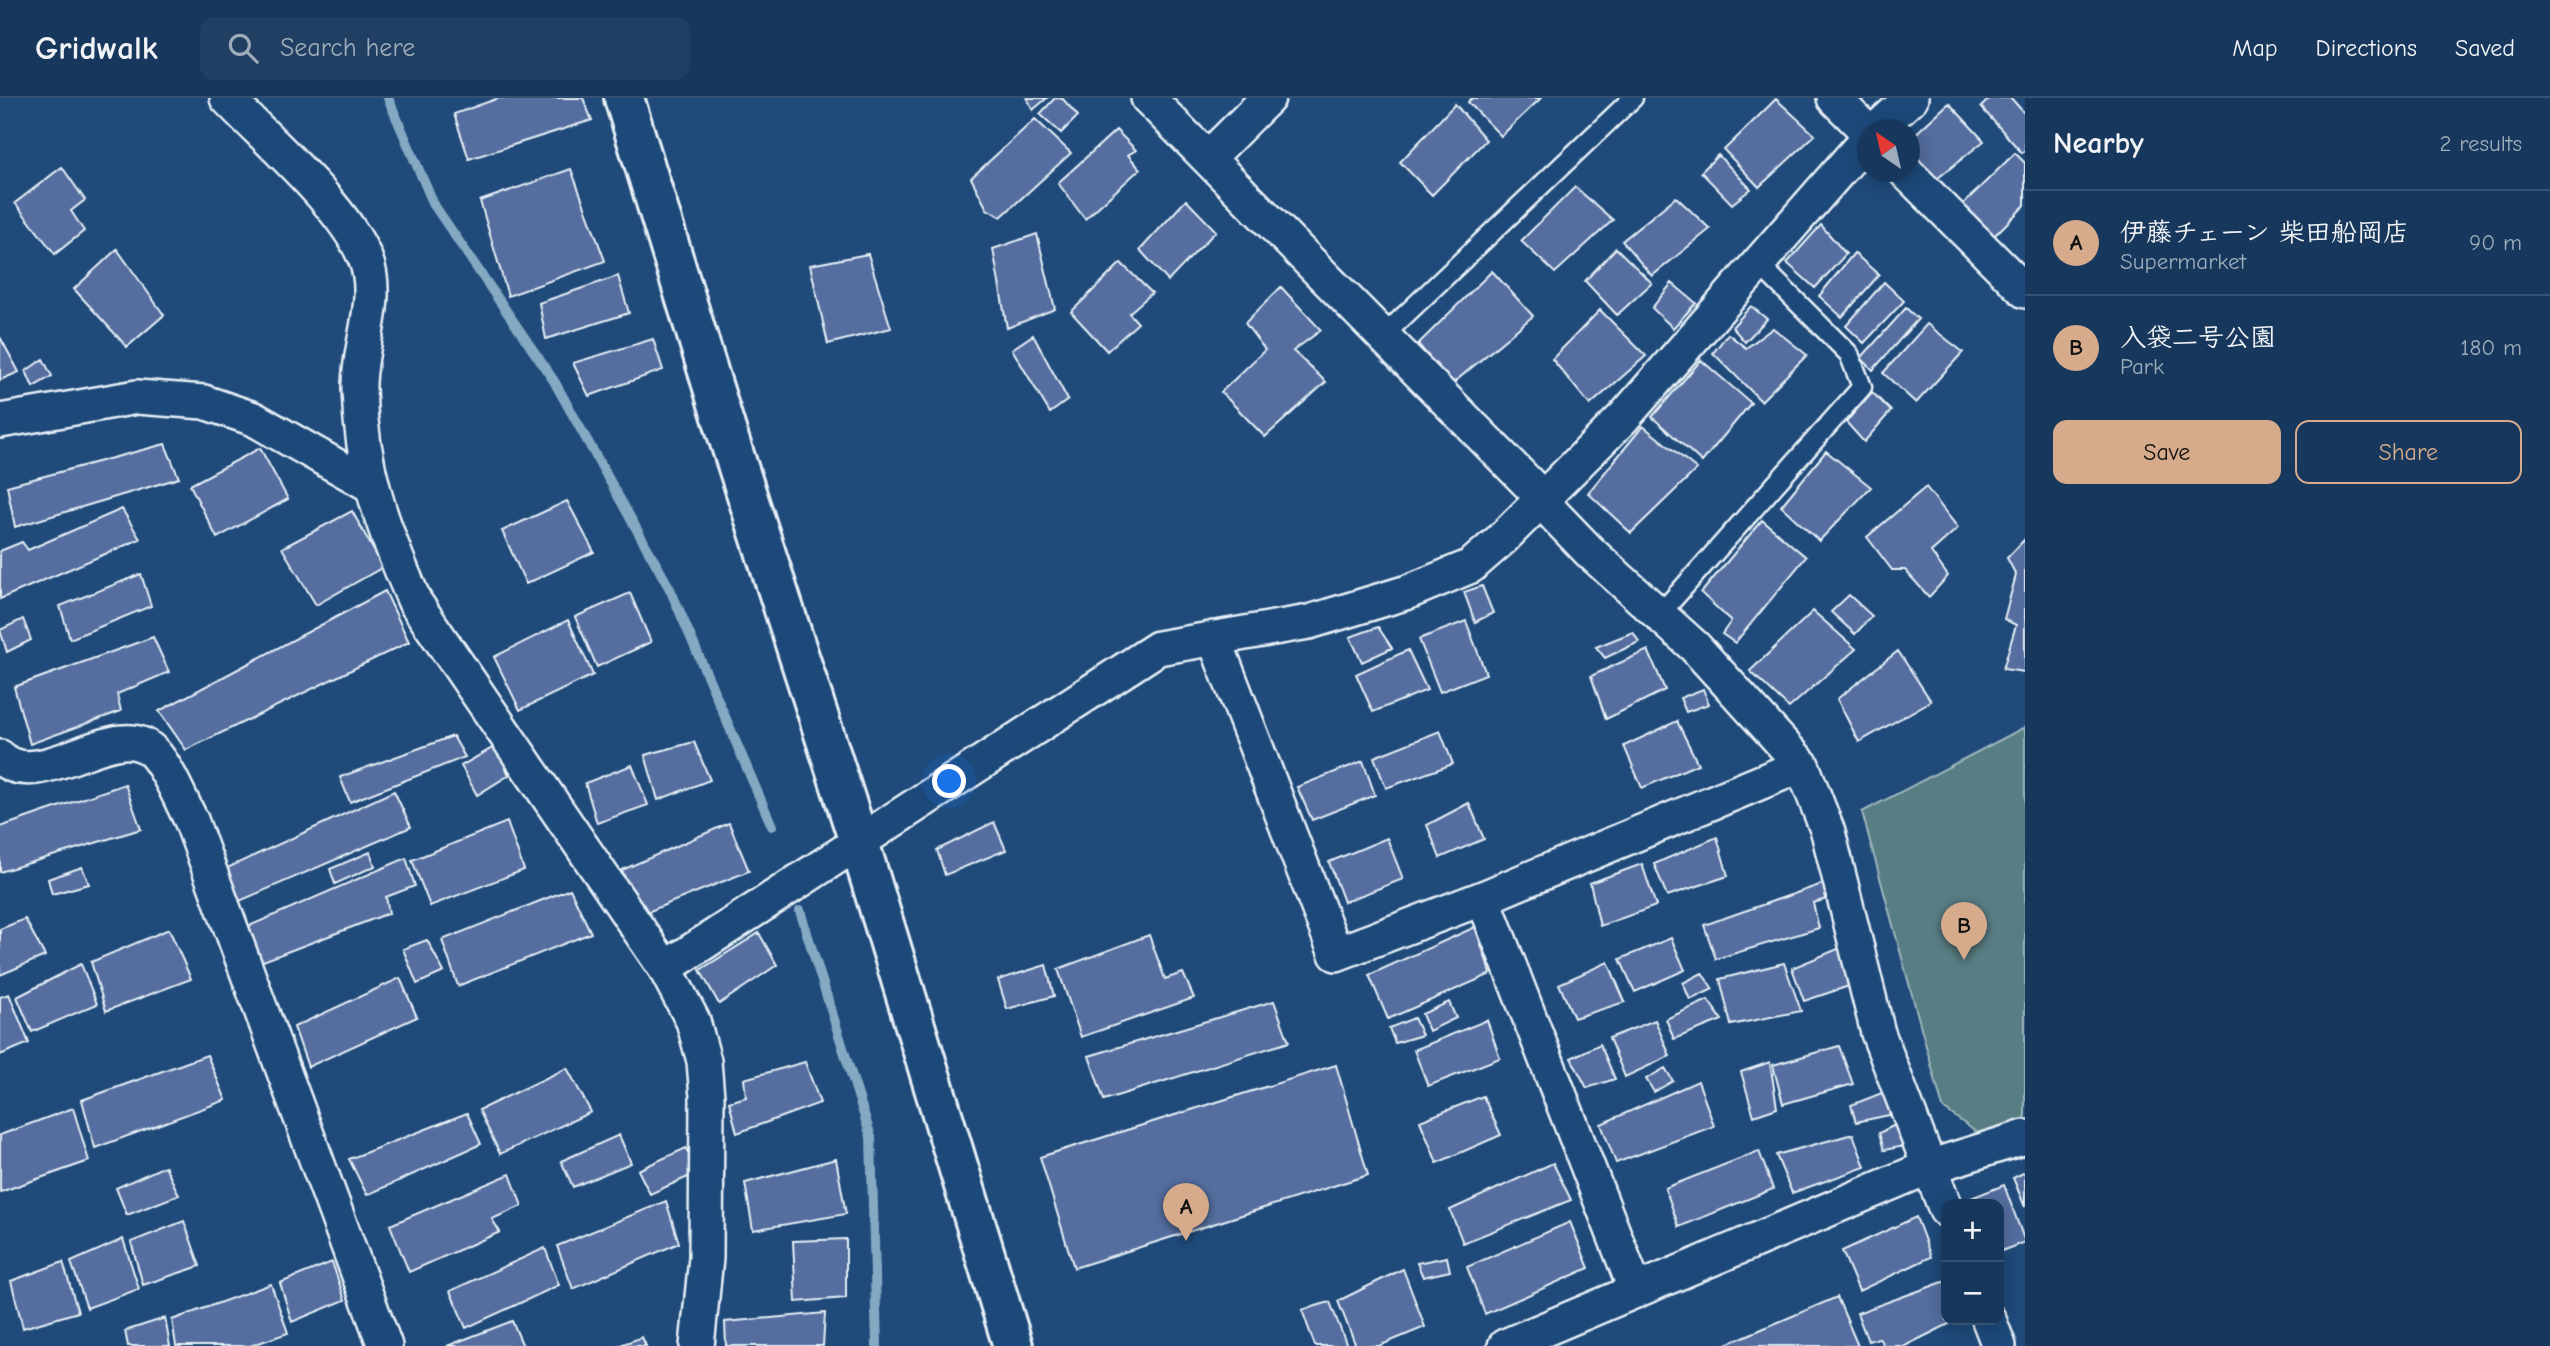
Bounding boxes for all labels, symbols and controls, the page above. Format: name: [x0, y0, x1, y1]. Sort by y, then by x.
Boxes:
search box: [200, 17, 690, 80]
text: Gridwalk: [35, 29, 158, 67]
icon: search: [224, 29, 262, 67]
text: Search here: [280, 33, 415, 63]
text: Map: [2232, 34, 2278, 62]
text: Directions: [2316, 34, 2417, 62]
text: Saved: [2455, 34, 2515, 62]
north arrow: [1857, 119, 1920, 182]
text: Nearby: [2053, 126, 2144, 161]
text: 2 results: [2440, 130, 2522, 157]
text: 伊藤チェーン 柴田船岡店: [2120, 218, 2409, 248]
text: A: [2070, 229, 2082, 256]
text: 90 m: [2469, 229, 2522, 256]
text: Supermarket: [2120, 248, 2246, 275]
text: 入袋二号公園: [2120, 323, 2276, 353]
text: B: [2069, 334, 2083, 361]
text: 180 m: [2460, 334, 2522, 361]
text: Park: [2120, 353, 2164, 380]
button: Save: [2053, 420, 2281, 484]
button: Share: [2295, 420, 2522, 484]
your location: [932, 764, 966, 798]
pin: B: [1941, 902, 1987, 960]
pin: A: [1163, 1183, 1209, 1241]
map controls: [1941, 1199, 2004, 1325]
button: +: [1941, 1199, 2004, 1262]
button: −: [1941, 1262, 2004, 1325]

